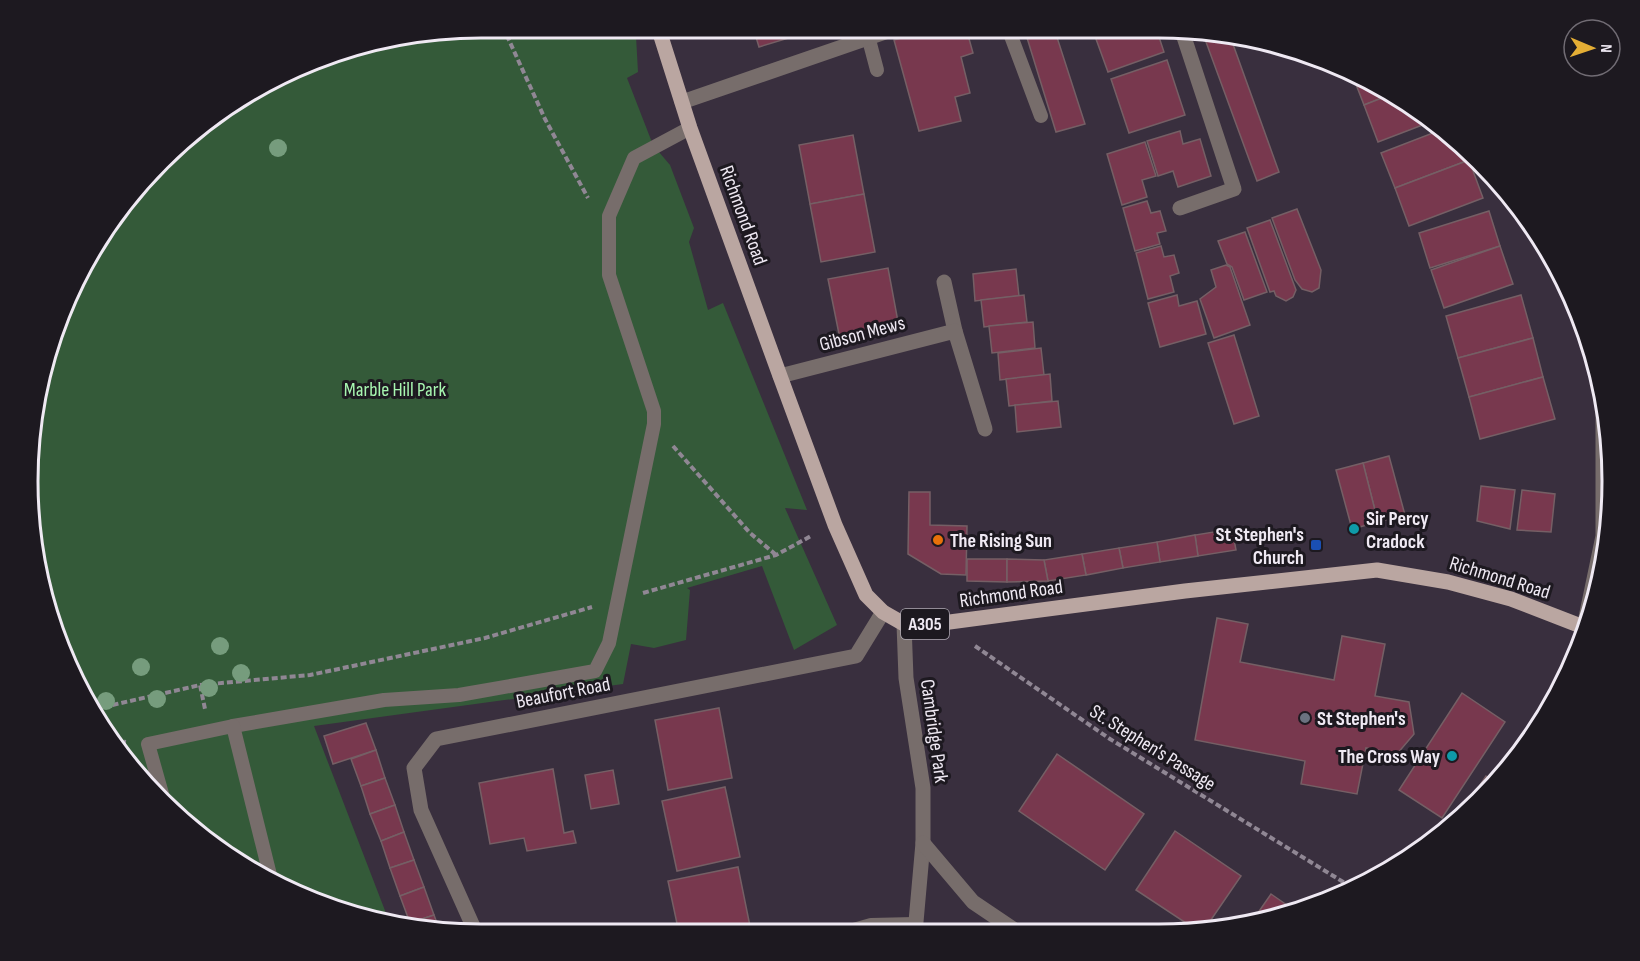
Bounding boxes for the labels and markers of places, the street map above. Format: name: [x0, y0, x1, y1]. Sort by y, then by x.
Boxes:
place label: Sir Percy Cradock: [1366, 507, 1429, 554]
marker: Sir Percy Cradock: [1347, 522, 1361, 536]
place label: St Stephen's Church: [1215, 523, 1304, 570]
place label: The Rising Sun: [950, 529, 1052, 553]
marker: The Rising Sun: [931, 533, 945, 547]
marker: St Stephen's Church: [1309, 538, 1323, 552]
place label: St Stephen's: [1317, 707, 1406, 731]
marker: St Stephen's: [1298, 711, 1312, 725]
place label: The Cross Way: [1338, 745, 1441, 769]
marker: The Cross Way: [1445, 749, 1459, 763]

